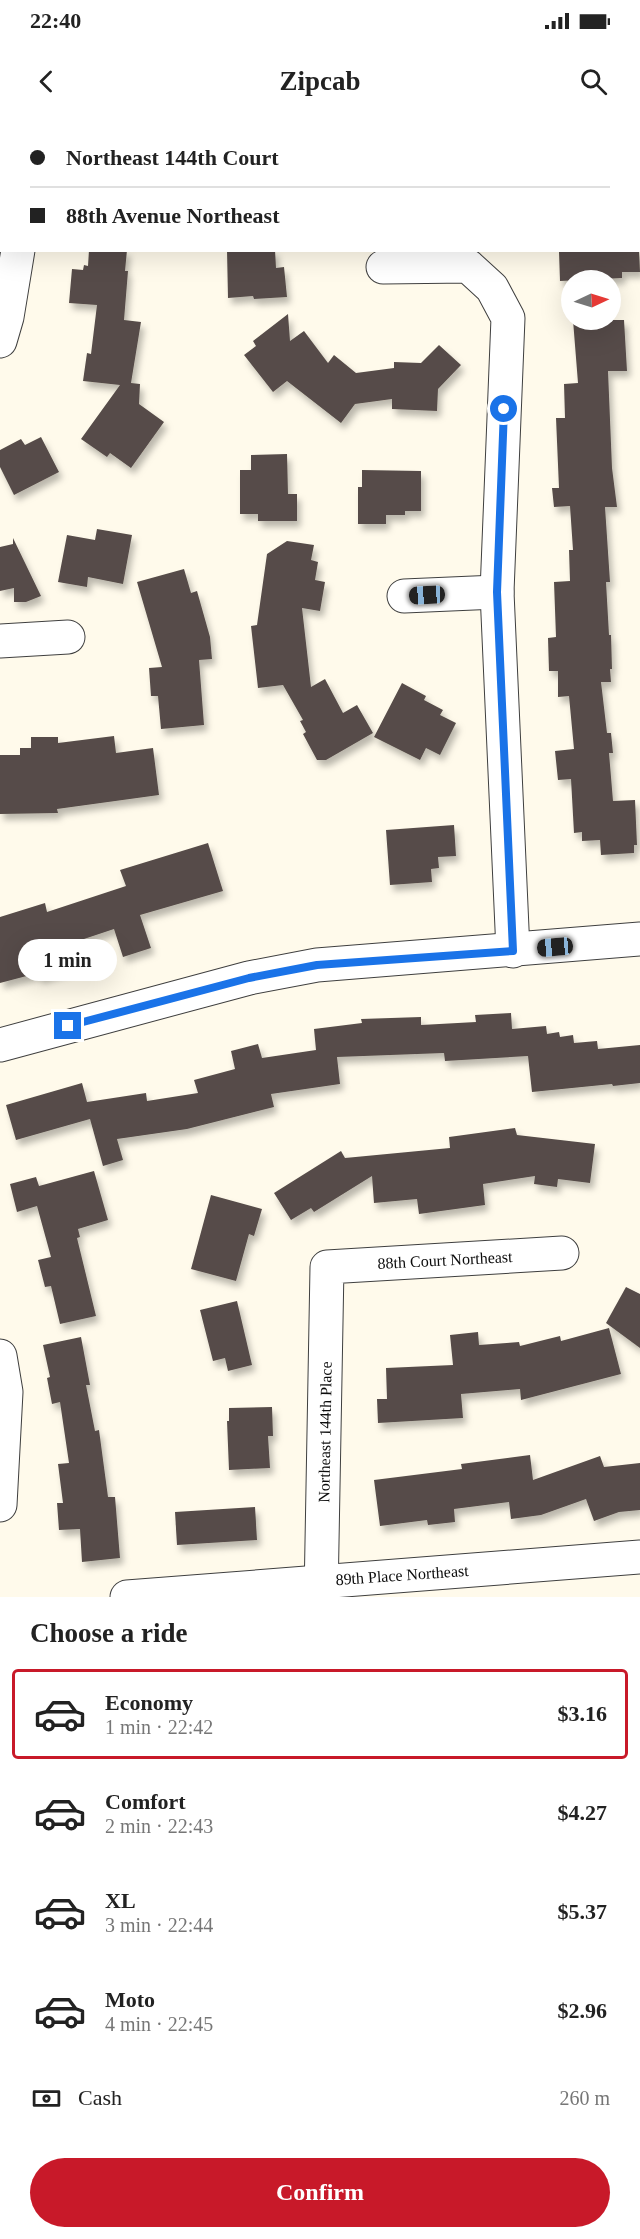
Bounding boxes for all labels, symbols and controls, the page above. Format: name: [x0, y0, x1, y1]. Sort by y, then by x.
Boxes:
text: 22:40: [30, 8, 81, 33]
icon: back: [30, 65, 63, 98]
icon: search: [577, 65, 610, 98]
text: Zipcab: [279, 66, 361, 96]
text: Northeast 144th Court: [66, 145, 279, 170]
text: 88th Avenue Northeast: [66, 203, 279, 228]
north arrow: [561, 270, 621, 330]
map controls: [561, 270, 621, 330]
route start: [490, 395, 517, 422]
car: [409, 585, 445, 605]
car: [536, 936, 574, 958]
callout: 1 min: [19, 939, 118, 981]
text: 1 min: [43, 949, 92, 971]
route end: [54, 1012, 81, 1039]
street label: 88th Court Northeast: [377, 1248, 513, 1272]
street label: Northeast 144th Place: [315, 1361, 335, 1503]
street label: 89th Place Northeast: [335, 1562, 470, 1588]
text: Choose a ride: [30, 1618, 188, 1648]
icon: car: [33, 1687, 87, 1741]
text: Economy: [105, 1690, 193, 1715]
text: $3.16: [558, 1701, 607, 1726]
text: 1 min · 22:42: [105, 1716, 213, 1738]
icon: car: [33, 1786, 87, 1840]
text: Comfort: [105, 1789, 186, 1814]
text: $4.27: [558, 1800, 607, 1825]
text: 2 min · 22:43: [105, 1815, 213, 1837]
icon: car: [33, 1885, 87, 1939]
text: XL: [105, 1888, 136, 1913]
text: $5.37: [558, 1899, 607, 1924]
text: 3 min · 22:44: [105, 1914, 213, 1936]
icon: car: [33, 1984, 87, 2038]
text: Moto: [105, 1987, 155, 2012]
text: $2.96: [558, 1998, 607, 2023]
text: 4 min · 22:45: [105, 2013, 213, 2035]
icon: cash: [30, 2082, 63, 2115]
text: Cash: [78, 2085, 122, 2110]
text: 260 m: [559, 2087, 610, 2109]
button: Confirm: [30, 2158, 610, 2227]

